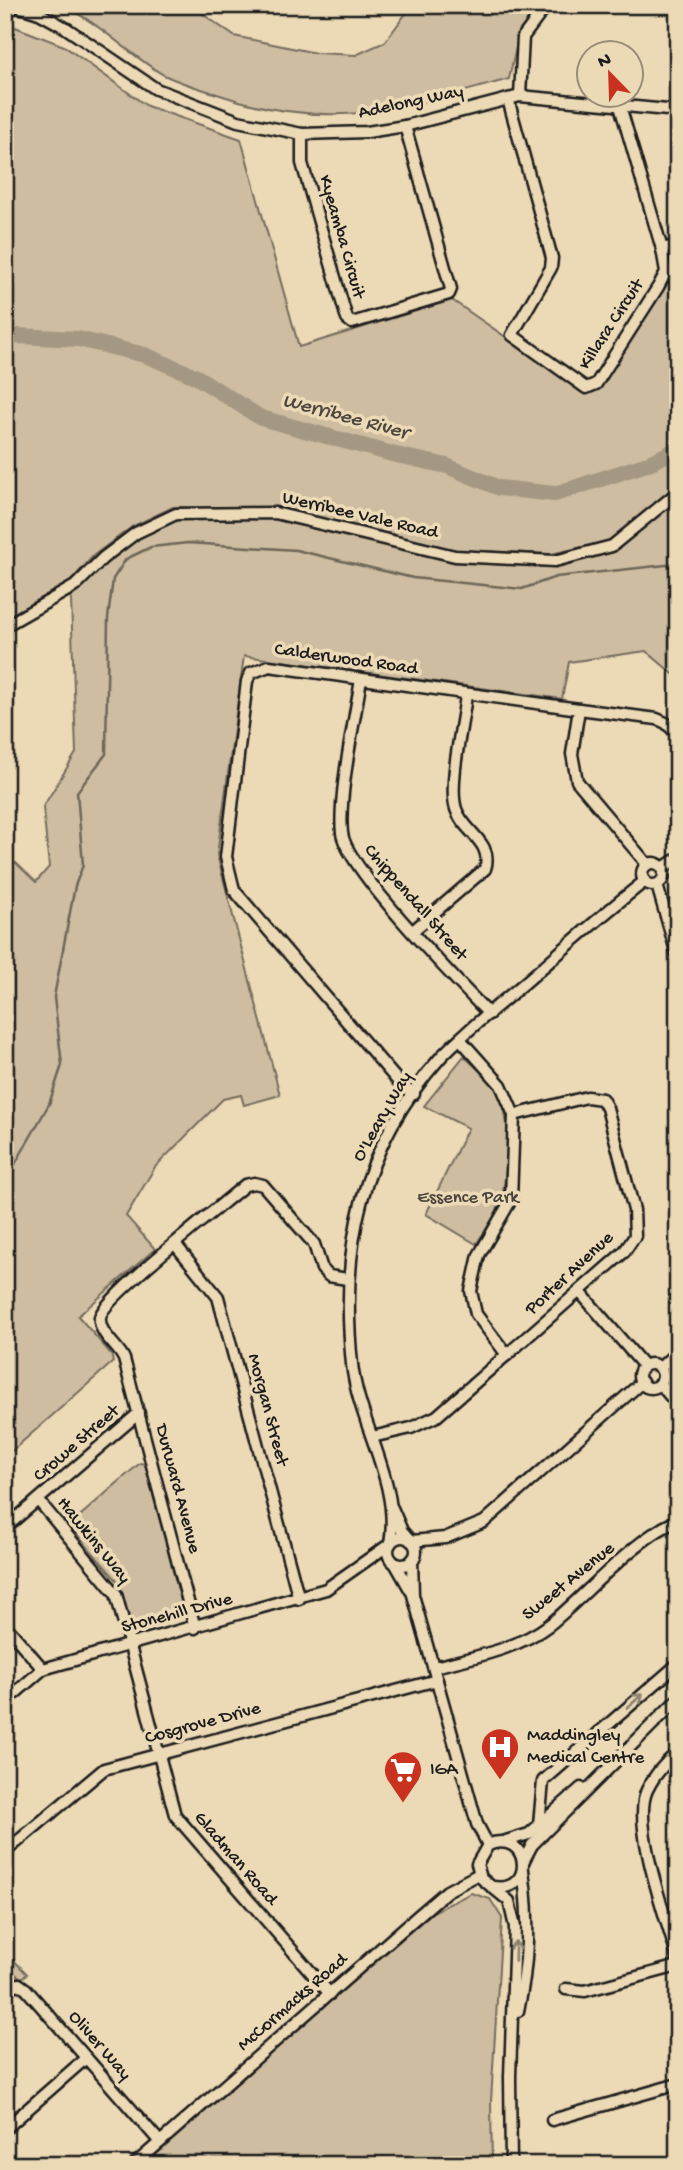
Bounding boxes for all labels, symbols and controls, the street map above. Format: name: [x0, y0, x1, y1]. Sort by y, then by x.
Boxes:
north arrow: [574, 38, 644, 108]
text: N: [595, 49, 615, 75]
street label: Adelong Way: [356, 81, 466, 125]
street label: Kyeamba Circuit: [312, 173, 370, 303]
street label: Killara Circuit: [574, 273, 651, 375]
water label: Werribee River: [279, 389, 415, 448]
street label: Werribee Vale Road: [280, 487, 442, 545]
street label: Calderwood Road: [273, 639, 421, 682]
street label: Chippendall Street: [358, 840, 473, 968]
street label: O'Leary Way: [348, 1067, 418, 1166]
park label: Essence Park: [417, 1187, 520, 1210]
street label: Porter Avenue: [520, 1227, 619, 1322]
street label: Morgan Street: [241, 1351, 294, 1471]
street label: Crowe Street: [29, 1399, 126, 1488]
street label: Durward Avenue: [148, 1420, 205, 1556]
street label: Hawkins Way: [51, 1493, 135, 1590]
street label: Sweet Avenue: [518, 1538, 620, 1626]
street label: Stonehill Drive: [119, 1588, 235, 1640]
one-way arrow: [626, 1693, 644, 1709]
street label: Cosgrove Drive: [143, 1697, 263, 1750]
place label: Maddingley Medical Centre: [527, 1725, 645, 1770]
hospital icon: Maddingley Medical Centre: [479, 1726, 521, 1781]
supermarket icon: IGA: [382, 1749, 424, 1804]
place label: IGA: [430, 1759, 460, 1782]
street label: Gladman Road: [188, 1807, 283, 1912]
one-way arrow: [508, 1940, 522, 1963]
street label: McCormacks Road: [233, 1948, 354, 2057]
street label: Oliver Way: [62, 2006, 136, 2086]

